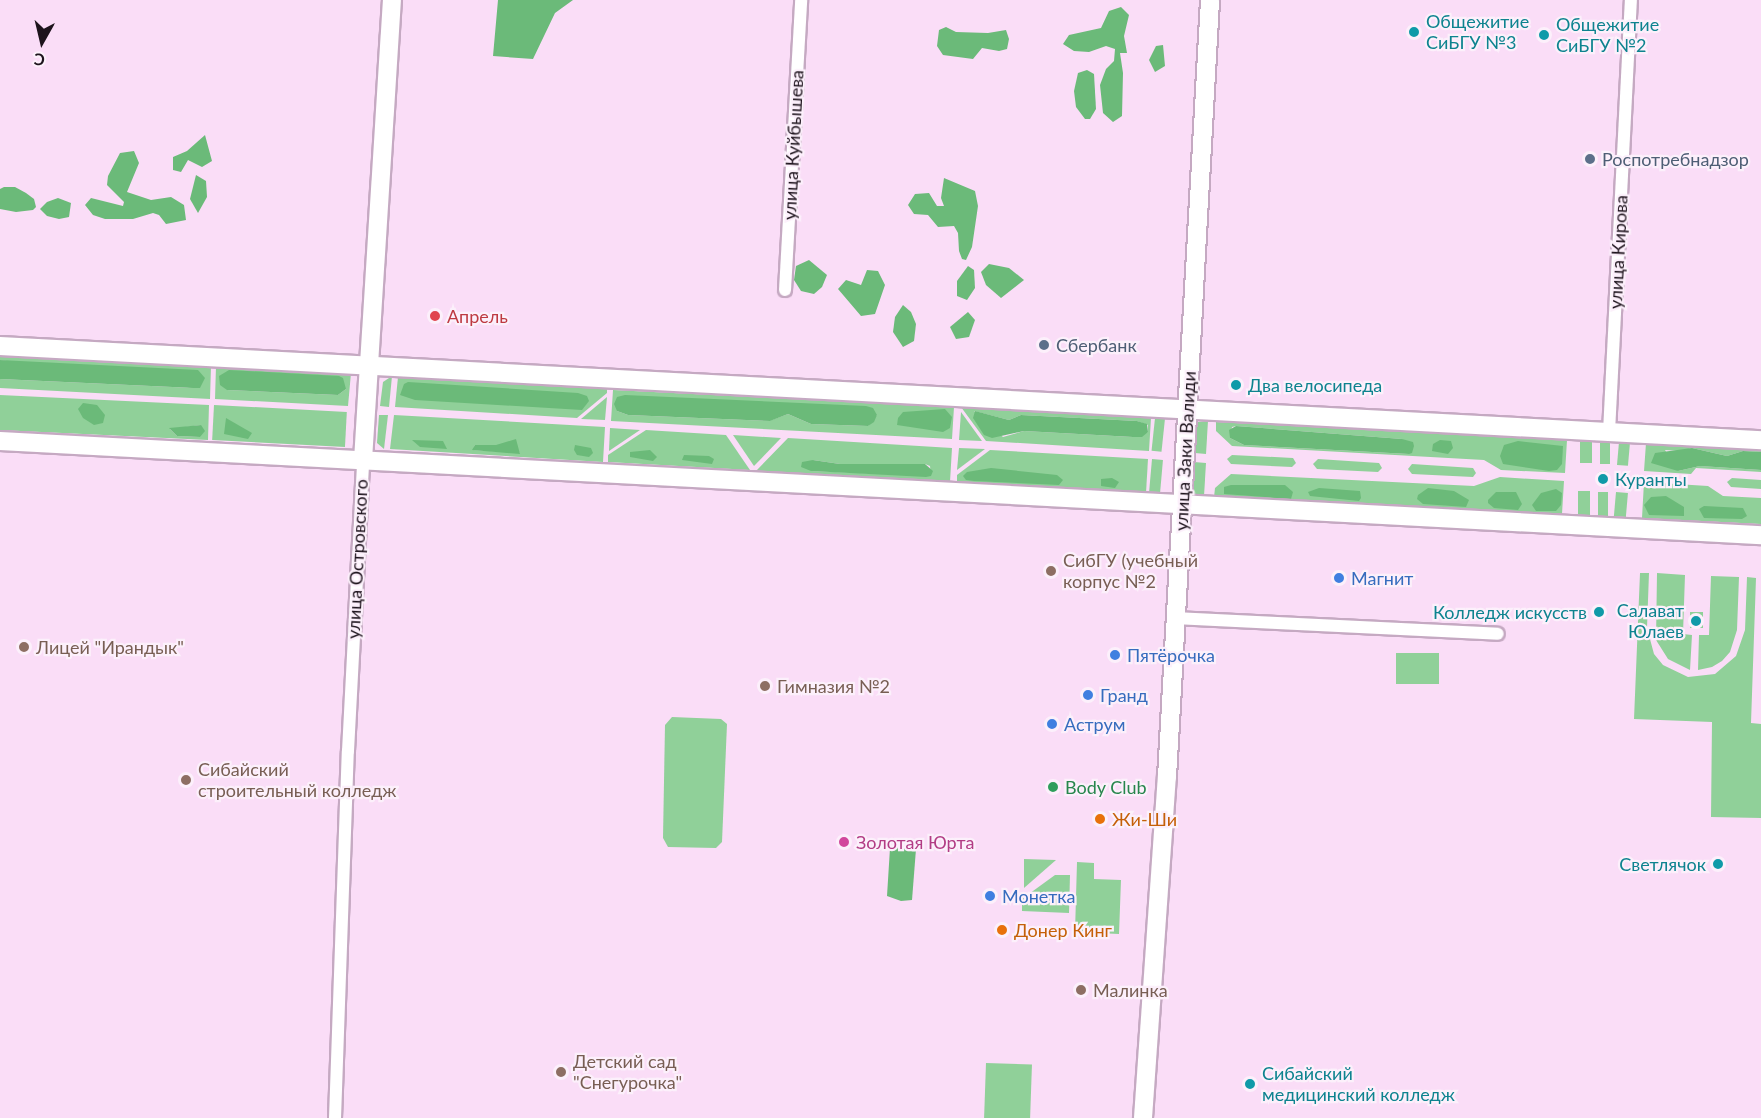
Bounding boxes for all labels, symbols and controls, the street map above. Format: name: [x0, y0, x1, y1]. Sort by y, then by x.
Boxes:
place label: Общежитие СиБГУ №3: [1426, 11, 1529, 54]
north arrow: [12, 12, 72, 72]
place label: Общежитие СиБГУ №2: [1556, 14, 1659, 57]
marker: Общежитие СиБГУ №3: [1407, 25, 1421, 39]
marker: Общежитие СиБГУ №2: [1537, 28, 1551, 42]
text: С: [33, 50, 46, 70]
street label: улица Куйбышева: [778, 69, 808, 221]
place label: Роспотребнадзор: [1602, 148, 1749, 170]
marker: Роспотребнадзор: [1583, 152, 1597, 166]
street label: улица Кирова: [1604, 194, 1632, 310]
place label: Апрель: [447, 305, 508, 327]
marker: Апрель: [428, 309, 442, 323]
place label: Сбербанк: [1056, 334, 1137, 356]
marker: Сбербанк: [1037, 338, 1051, 352]
street label: улица Заки Валиди: [1170, 371, 1200, 531]
place label: Два велосипеда: [1248, 374, 1382, 396]
marker: Два велосипеда: [1229, 378, 1243, 392]
place label: Куранты: [1615, 468, 1687, 490]
marker: Куранты: [1596, 472, 1610, 486]
street label: улица Островского: [342, 479, 372, 639]
place label: СибГУ (учебный корпус №2: [1063, 550, 1198, 592]
marker: СибГУ (учебный корпус №2: [1044, 564, 1058, 578]
place label: Магнит: [1351, 567, 1413, 589]
marker: Магнит: [1332, 571, 1346, 585]
place label: Салават Юлаев: [1617, 600, 1684, 642]
place label: Колледж искусств: [1433, 601, 1587, 623]
marker: Колледж искусств: [1592, 605, 1606, 619]
marker: Салават Юлаев: [1689, 614, 1703, 628]
place label: Лицей "Ирандык": [36, 636, 184, 658]
marker: Лицей "Ирандык": [17, 640, 31, 654]
place label: Пятёрочка: [1127, 644, 1215, 666]
marker: Пятёрочка: [1108, 648, 1122, 662]
place label: Гимназия №2: [777, 675, 890, 697]
marker: Гимназия №2: [758, 679, 772, 693]
place label: Гранд: [1100, 684, 1148, 706]
marker: Гранд: [1081, 688, 1095, 702]
place label: Аструм: [1064, 713, 1125, 735]
marker: Аструм: [1045, 717, 1059, 731]
place label: Сибайский строительный колледж: [198, 759, 397, 802]
marker: Сибайский строительный колледж: [179, 773, 193, 787]
place label: Body Club: [1065, 776, 1147, 798]
marker: Body Club: [1046, 780, 1060, 794]
place label: Жи-Ши: [1112, 808, 1177, 830]
marker: Жи-Ши: [1093, 812, 1107, 826]
place label: Золотая Юрта: [856, 831, 974, 853]
marker: Золотая Юрта: [837, 835, 851, 849]
place label: Светлячок: [1619, 853, 1706, 875]
marker: Светлячок: [1711, 857, 1725, 871]
place label: Монетка: [1002, 885, 1076, 907]
marker: Монетка: [983, 889, 997, 903]
place label: Донер Кинг: [1014, 919, 1112, 941]
marker: Донер Кинг: [995, 923, 1009, 937]
place label: Малинка: [1093, 979, 1168, 1001]
marker: Малинка: [1074, 983, 1088, 997]
place label: Детский сад "Снегурочка": [573, 1051, 682, 1094]
place label: Сибайский медицинский колледж: [1262, 1063, 1455, 1106]
marker: Детский сад "Снегурочка": [554, 1065, 568, 1079]
marker: Сибайский медицинский колледж: [1243, 1077, 1257, 1091]

